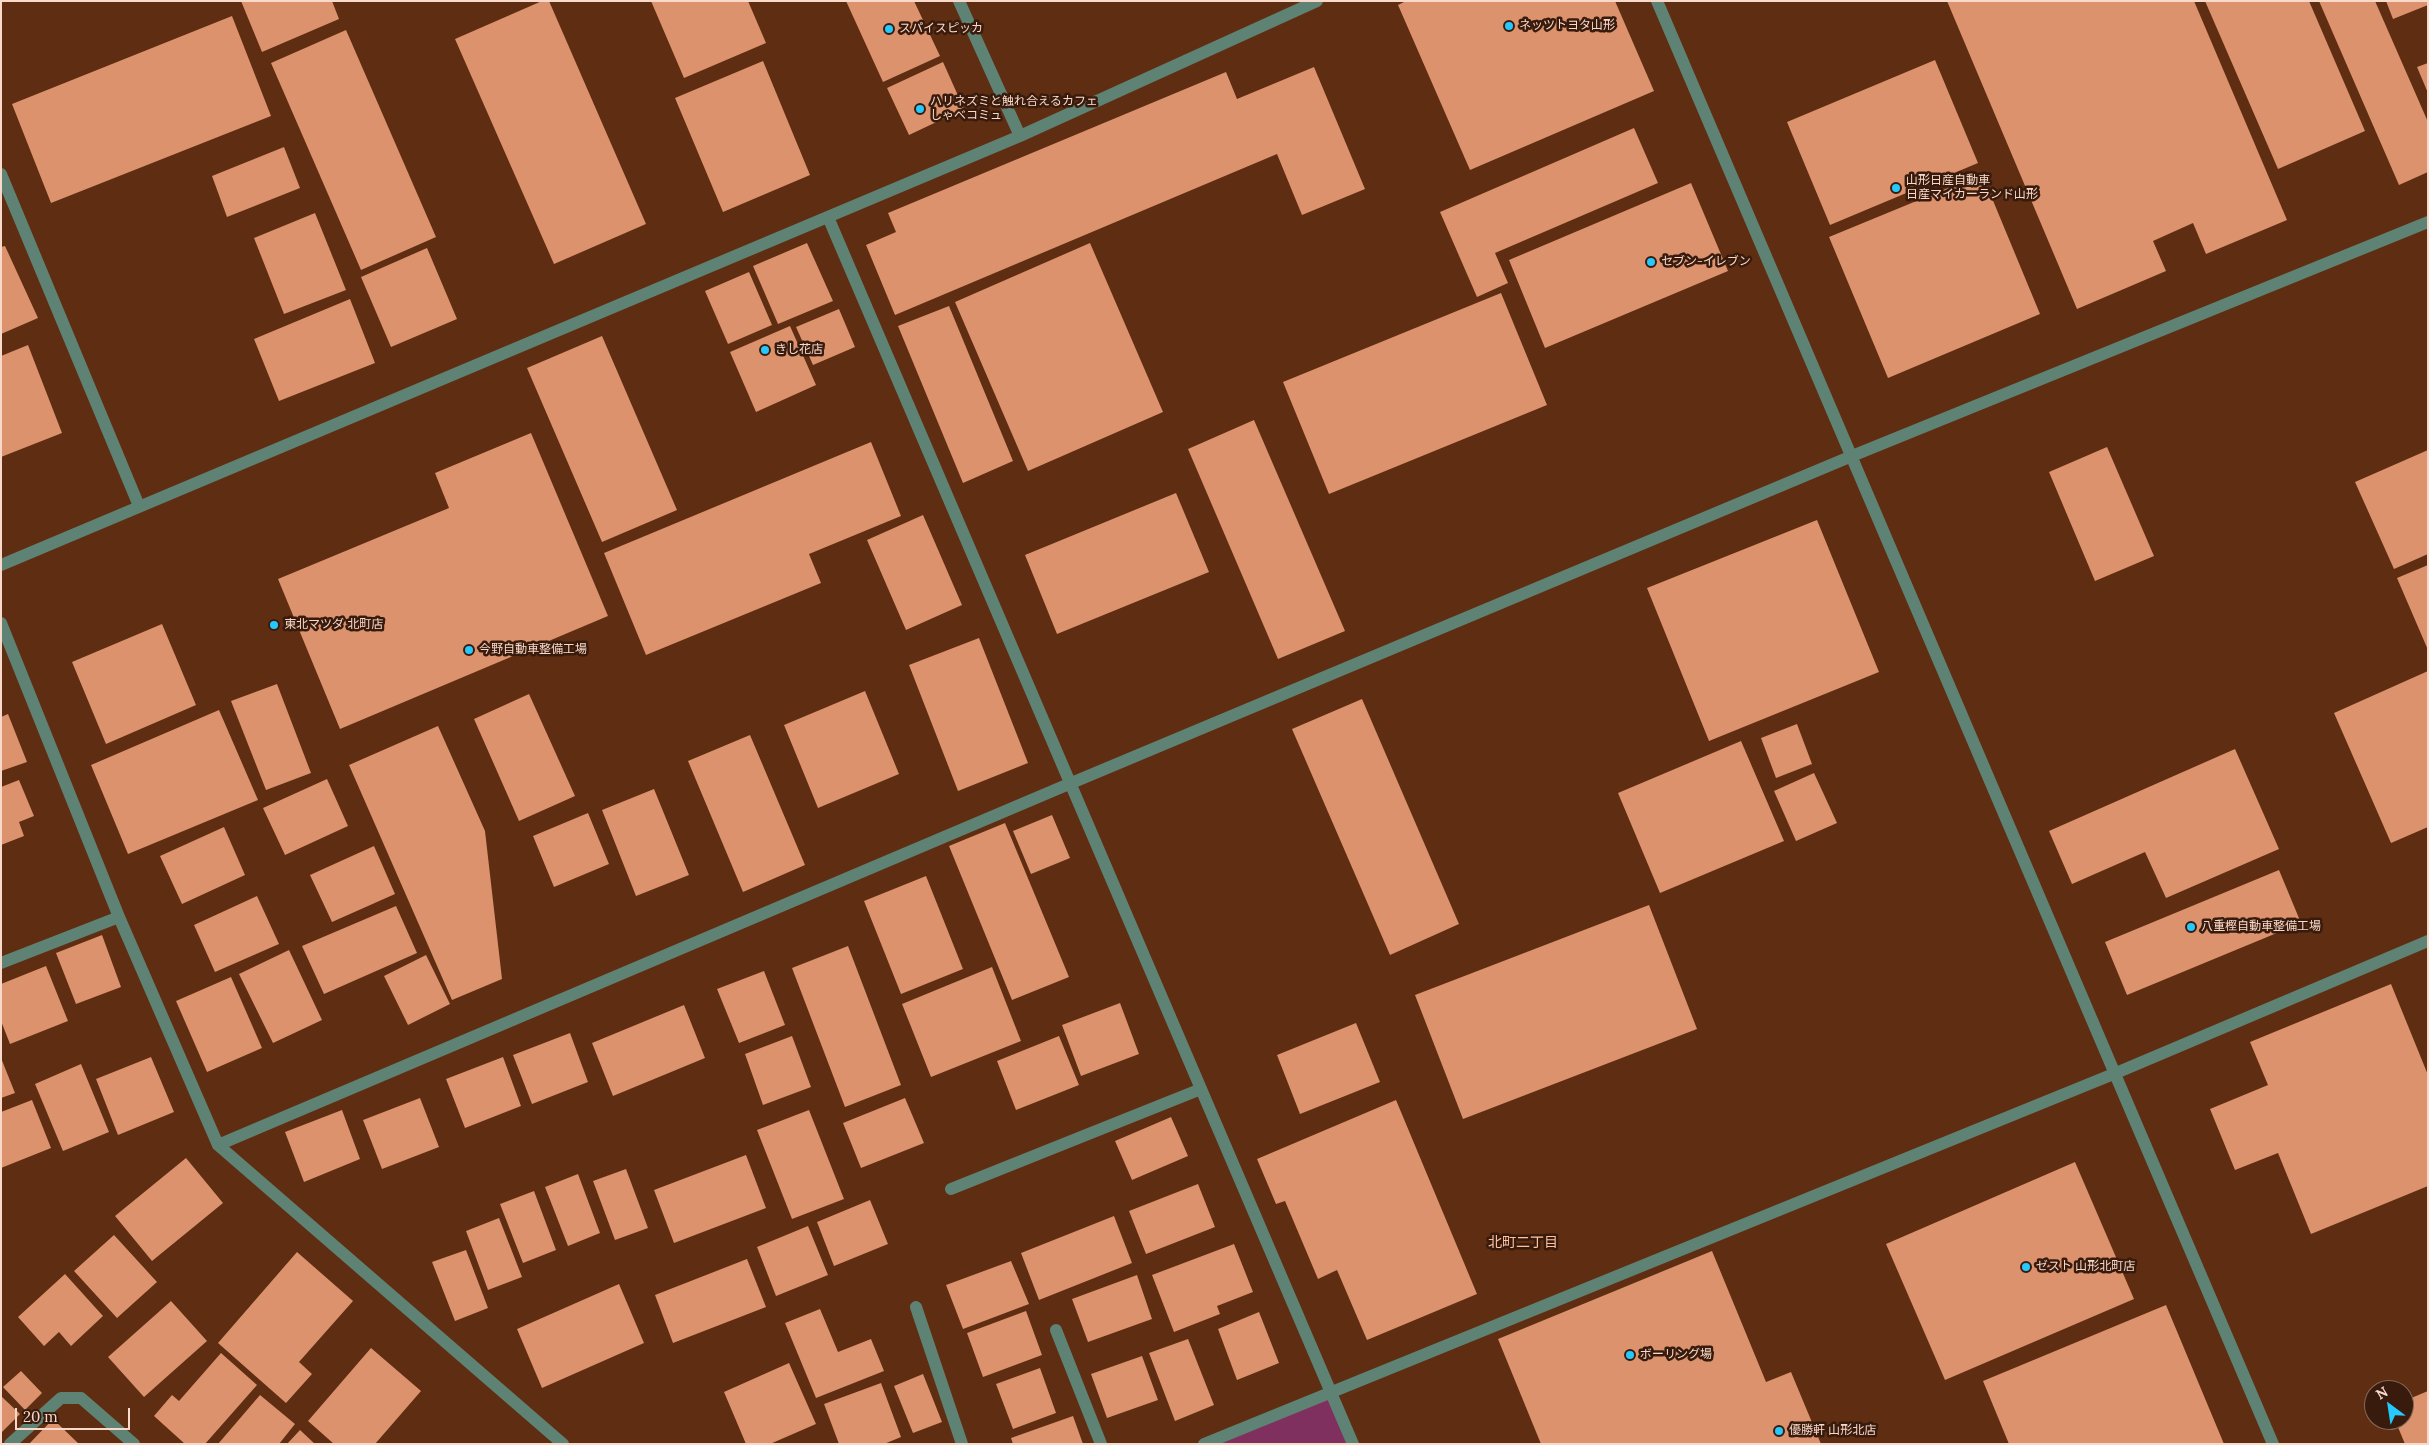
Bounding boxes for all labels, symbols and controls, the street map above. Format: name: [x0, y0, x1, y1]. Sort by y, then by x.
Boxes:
place label: ネッツトヨタ山形: [1519, 19, 1615, 33]
marker: ネッツトヨタ山形: [1503, 20, 1515, 32]
place label: スパイスピッカ: [899, 22, 983, 36]
marker: スパイスピッカ: [883, 23, 895, 35]
place label: ハリネズミと触れ合えるカフェ しゃべコミュ: [930, 95, 1098, 123]
marker: ハリネズミと触れ合えるカフェ しゃべコミュ: [914, 103, 926, 115]
place label: 山形日産自動車 日産マイカーランド山形: [1906, 174, 2038, 202]
marker: 山形日産自動車 日産マイカーランド山形: [1890, 182, 1902, 194]
place label: セブン-イレブン: [1661, 255, 1751, 269]
marker: セブン-イレブン: [1645, 256, 1657, 268]
place label: きし花店: [775, 343, 823, 357]
marker: きし花店: [759, 344, 771, 356]
place label: 東北マツダ 北町店: [284, 618, 383, 632]
marker: 東北マツダ 北町店: [268, 619, 280, 631]
place label: 今野自動車整備工場: [479, 643, 587, 657]
marker: 今野自動車整備工場: [463, 644, 475, 656]
place label: 八重樫自動車整備工場: [2201, 920, 2321, 934]
marker: 八重樫自動車整備工場: [2185, 921, 2197, 933]
district label: 北町二丁目: [1488, 1235, 1558, 1251]
place label: ゼスト 山形北町店: [2036, 1260, 2135, 1274]
marker: ゼスト 山形北町店: [2020, 1261, 2032, 1273]
place label: ボーリング場: [1640, 1348, 1712, 1362]
marker: ボーリング場: [1624, 1349, 1636, 1361]
north arrow: [2364, 1380, 2414, 1430]
text: N: [2373, 1383, 2391, 1404]
scale bar: [18, 1398, 132, 1430]
text: 20 m: [23, 1407, 58, 1426]
place label: 優勝軒 山形北店: [1789, 1424, 1876, 1438]
marker: 優勝軒 山形北店: [1773, 1425, 1785, 1437]

